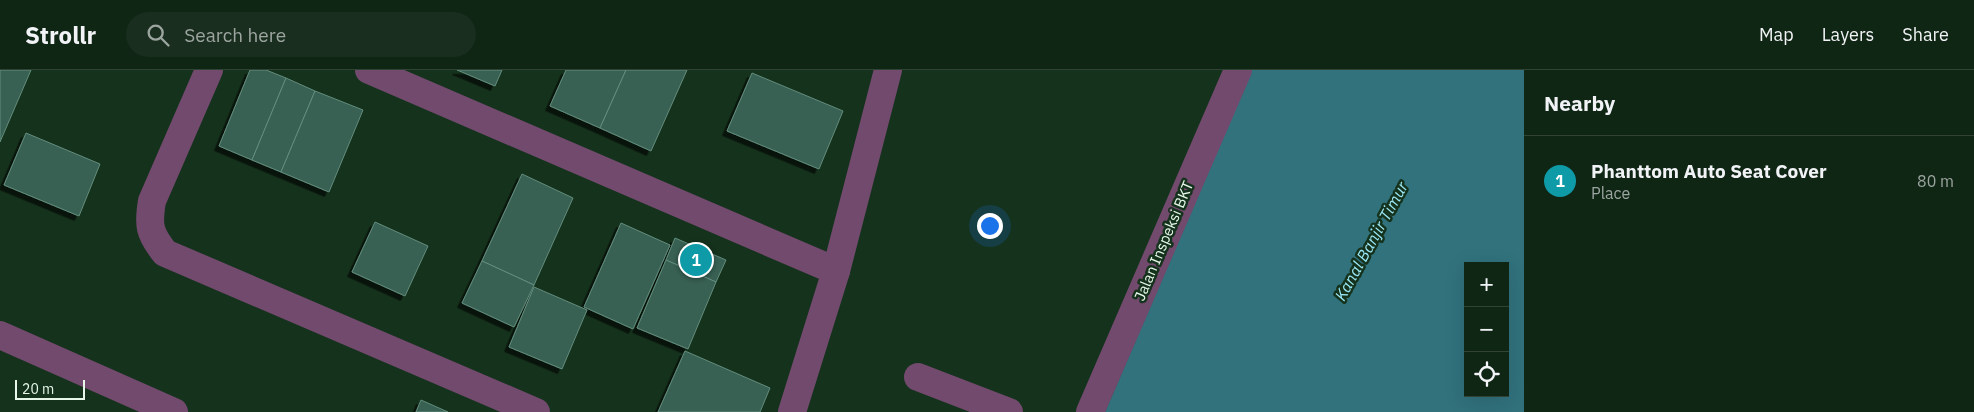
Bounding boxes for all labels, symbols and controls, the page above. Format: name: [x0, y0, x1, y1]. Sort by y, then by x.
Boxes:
search box: [126, 12, 476, 57]
text: Strollr: [25, 19, 96, 51]
icon: search: [144, 21, 172, 49]
text: Search here: [184, 23, 286, 47]
text: Map: [1759, 23, 1794, 46]
text: Layers: [1822, 23, 1874, 46]
text: Share: [1902, 23, 1949, 46]
text: Nearby: [1544, 89, 1615, 117]
text: Phanttom Auto Seat Cover: [1591, 159, 1827, 183]
text: 1: [1555, 171, 1565, 191]
text: 80 m: [1917, 171, 1954, 191]
water label: Kanal Banjir Timur: [1330, 177, 1412, 304]
street label: Jalan Inspeksi BKT: [1130, 178, 1198, 304]
text: Place: [1591, 183, 1630, 203]
your location: [977, 213, 1003, 239]
pin: 1: [680, 241, 712, 279]
map controls: [1464, 262, 1509, 397]
button: +: [1464, 262, 1509, 307]
button: −: [1464, 307, 1509, 352]
button: locate: [1464, 352, 1509, 397]
scale bar: [15, 377, 85, 400]
text: 20 m: [22, 380, 54, 398]

